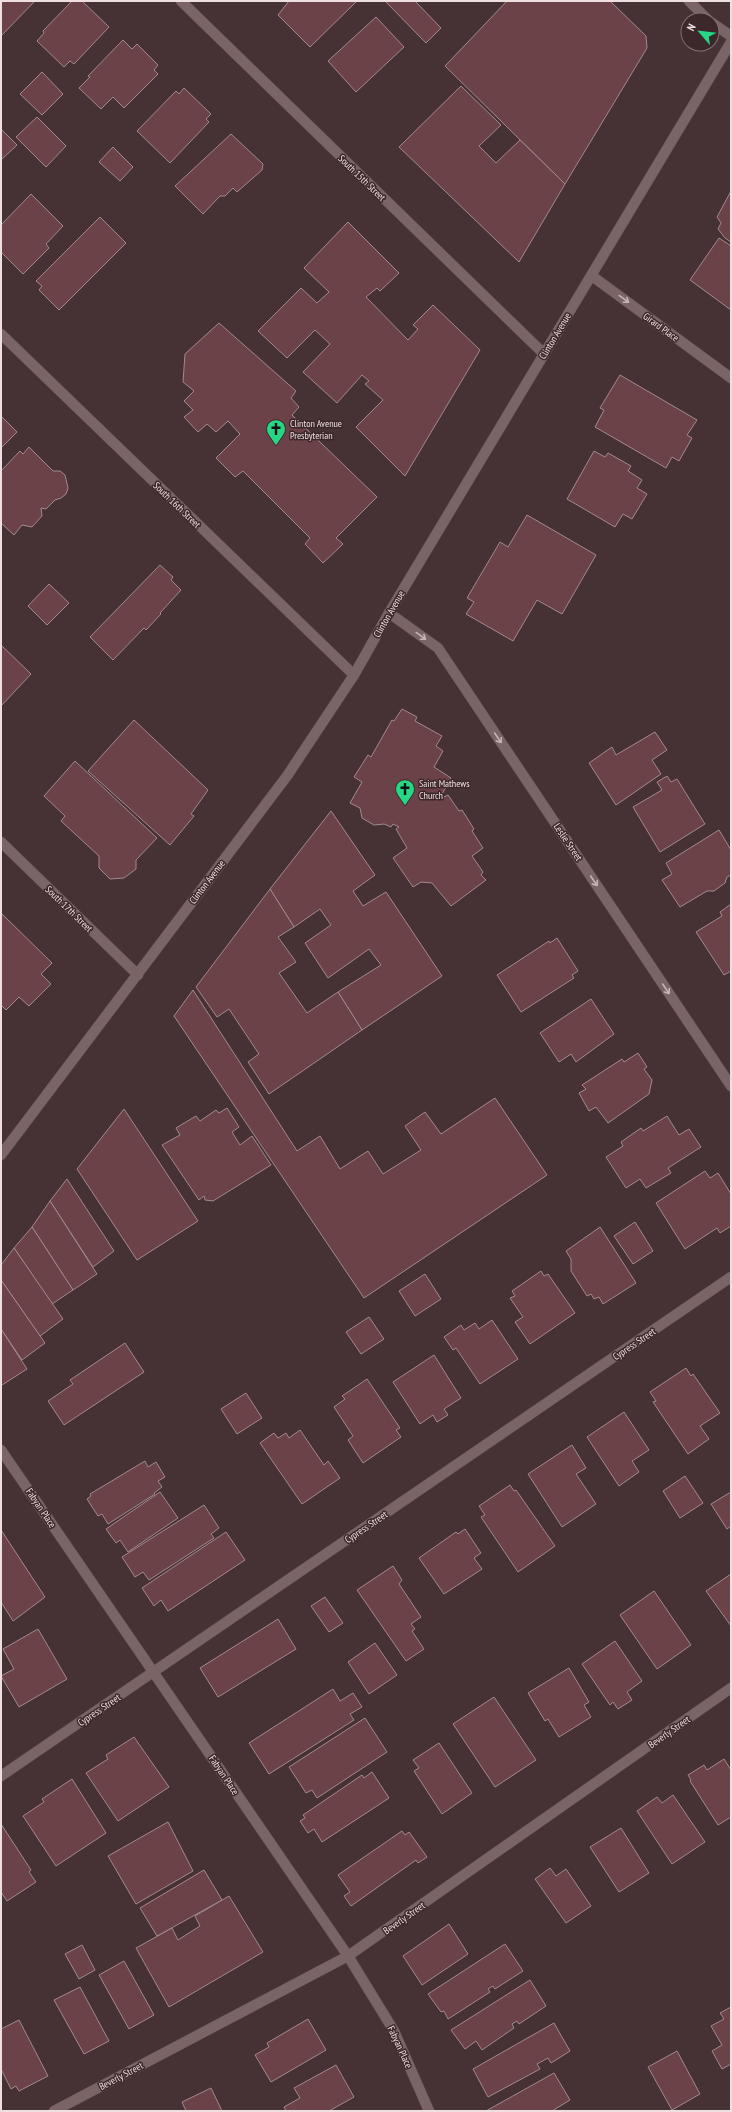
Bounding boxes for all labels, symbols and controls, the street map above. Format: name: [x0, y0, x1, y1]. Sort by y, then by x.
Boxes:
north arrow: [680, 12, 720, 52]
text: N: [684, 21, 699, 33]
street label: South 15th Street: [335, 152, 389, 204]
one-way arrow: [618, 295, 629, 303]
street label: Clinton Avenue: [536, 310, 574, 362]
street label: Girard Place: [640, 310, 682, 344]
place label: Clinton Avenue Presbyterian: [290, 417, 342, 442]
church icon: Clinton Avenue Presbyterian: [265, 418, 287, 446]
street label: South 16th Street: [150, 479, 204, 531]
street label: Clinton Avenue: [370, 588, 408, 640]
one-way arrow: [415, 631, 426, 640]
one-way arrow: [494, 732, 502, 743]
place label: Saint Mathews Church: [419, 777, 470, 802]
church icon: Saint Mathews Church: [394, 778, 416, 806]
street label: Leslie Street: [551, 821, 585, 864]
street label: Clinton Avenue: [186, 857, 228, 907]
one-way arrow: [590, 876, 598, 887]
street label: South 17th Street: [43, 883, 96, 935]
one-way arrow: [662, 984, 670, 995]
street label: Cypress Street: [610, 1325, 658, 1363]
street label: Fabyan Place: [23, 1486, 59, 1530]
street label: Cypress Street: [342, 1508, 390, 1546]
street label: Cypress Street: [75, 1691, 123, 1729]
street label: Beverly Street: [646, 1713, 693, 1751]
street label: Fabyan Place: [206, 1753, 242, 1797]
street label: Beverly Street: [381, 1899, 428, 1937]
street label: Fabyan Place: [385, 2024, 415, 2070]
street label: Beverly Street: [97, 2059, 145, 2093]

